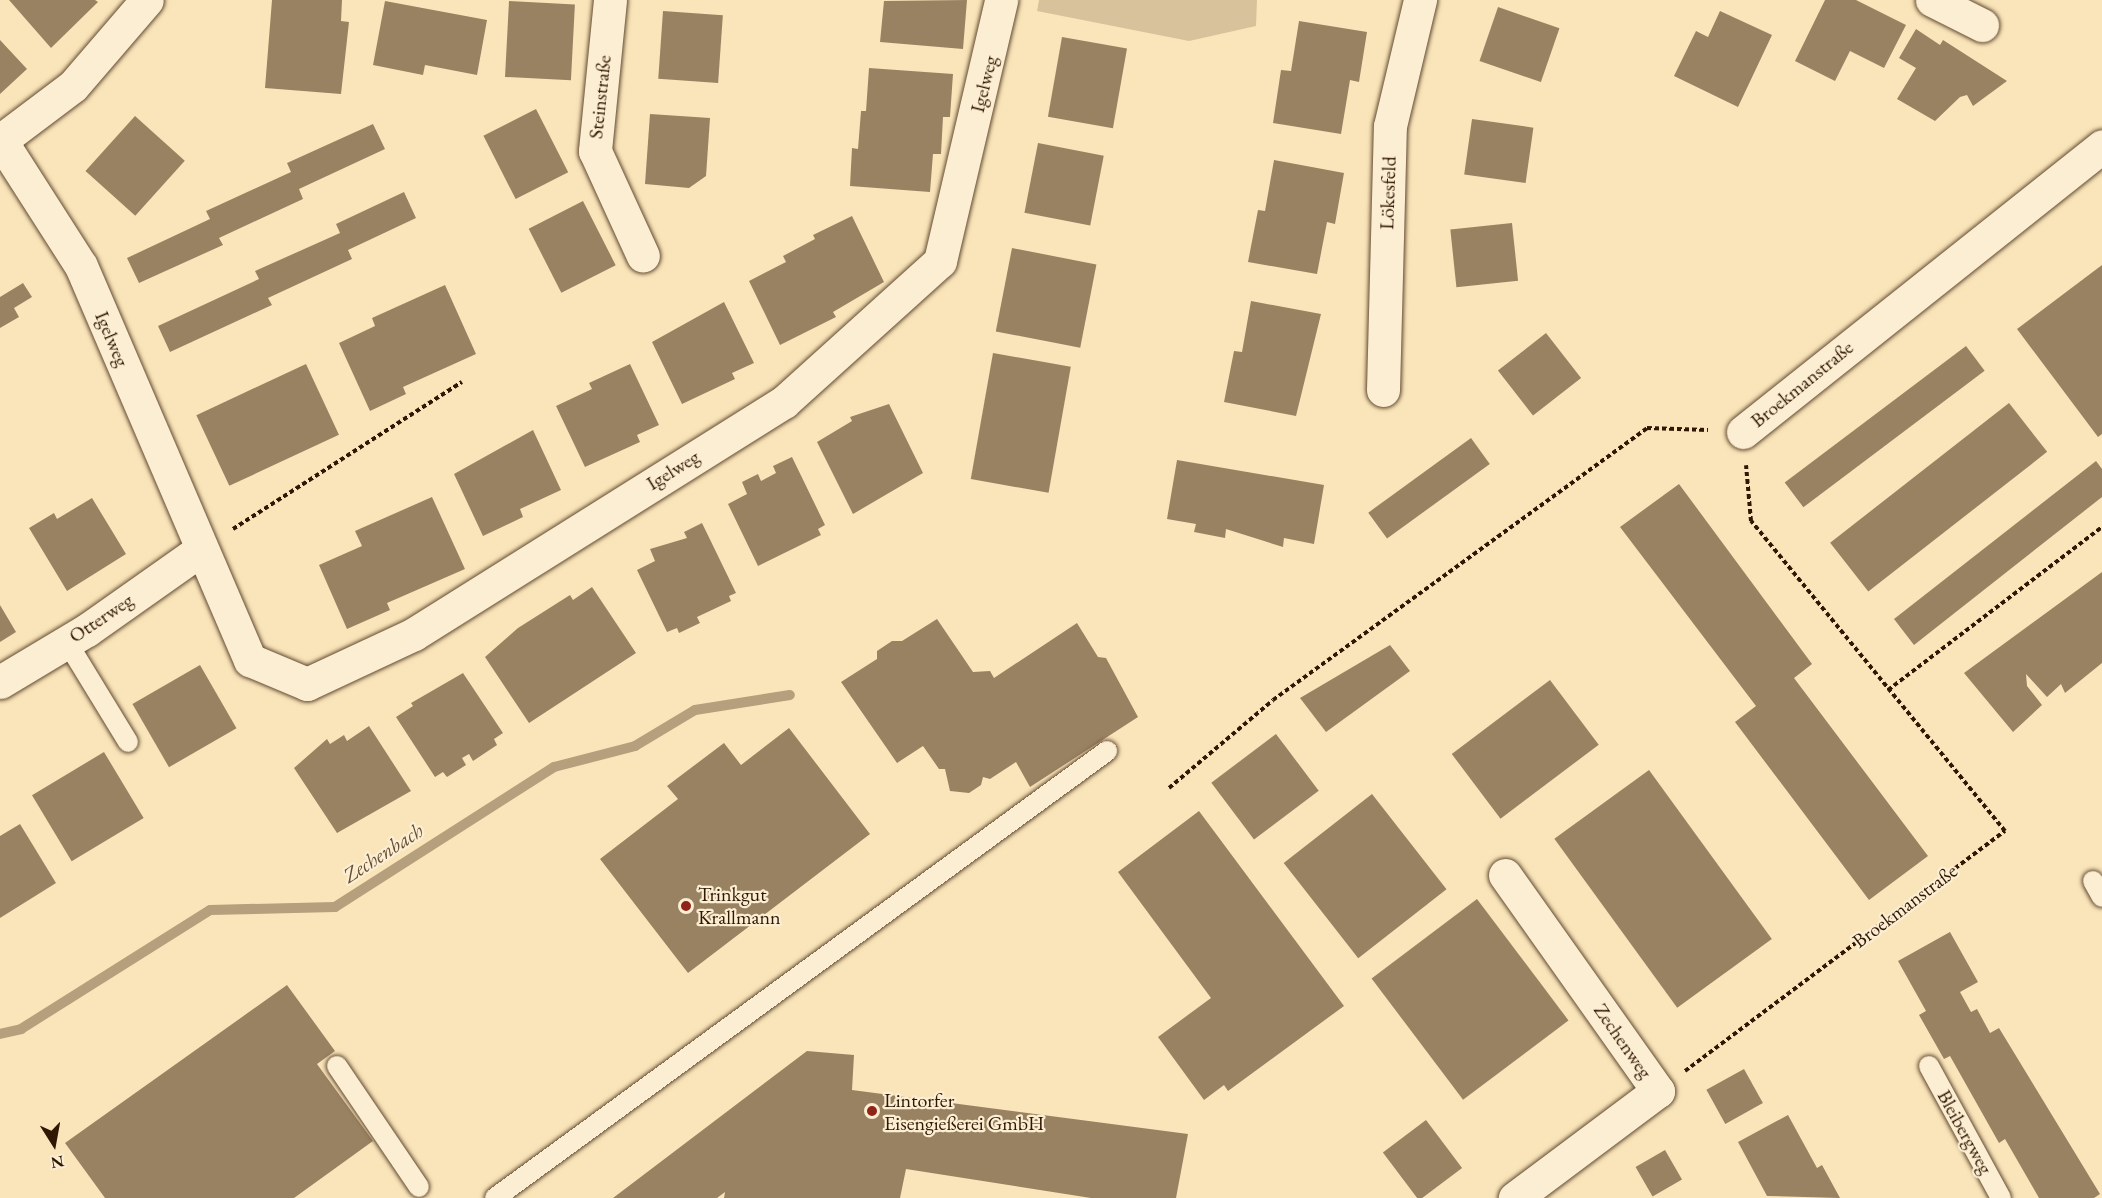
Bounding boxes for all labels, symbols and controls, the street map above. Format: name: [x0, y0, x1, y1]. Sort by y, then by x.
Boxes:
street label: Igelweg: [965, 53, 1003, 115]
street label: Steinstraße: [584, 54, 616, 140]
street label: Lökesfeld: [1375, 156, 1401, 230]
street label: Igelweg: [90, 308, 134, 370]
street label: Broekmanstraße: [1746, 335, 1858, 433]
street label: Igelweg: [642, 445, 704, 495]
street label: Otterweg: [64, 588, 138, 648]
water label: Zechenbach: [338, 818, 428, 888]
street label: Broekmanstraße: [1848, 859, 1962, 953]
place label: Trinkgut Krallmann: [698, 882, 781, 929]
marker: Trinkgut Krallmann: [679, 899, 693, 913]
street label: Zechenweg: [1589, 999, 1657, 1083]
street label: Bleibergweg: [1932, 1086, 1998, 1178]
place label: Lintorfer Eisengießerei GmbH: [884, 1088, 1044, 1135]
marker: Lintorfer Eisengießerei GmbH: [865, 1104, 879, 1118]
north arrow: [24, 1114, 84, 1174]
text: N: [49, 1151, 66, 1174]

